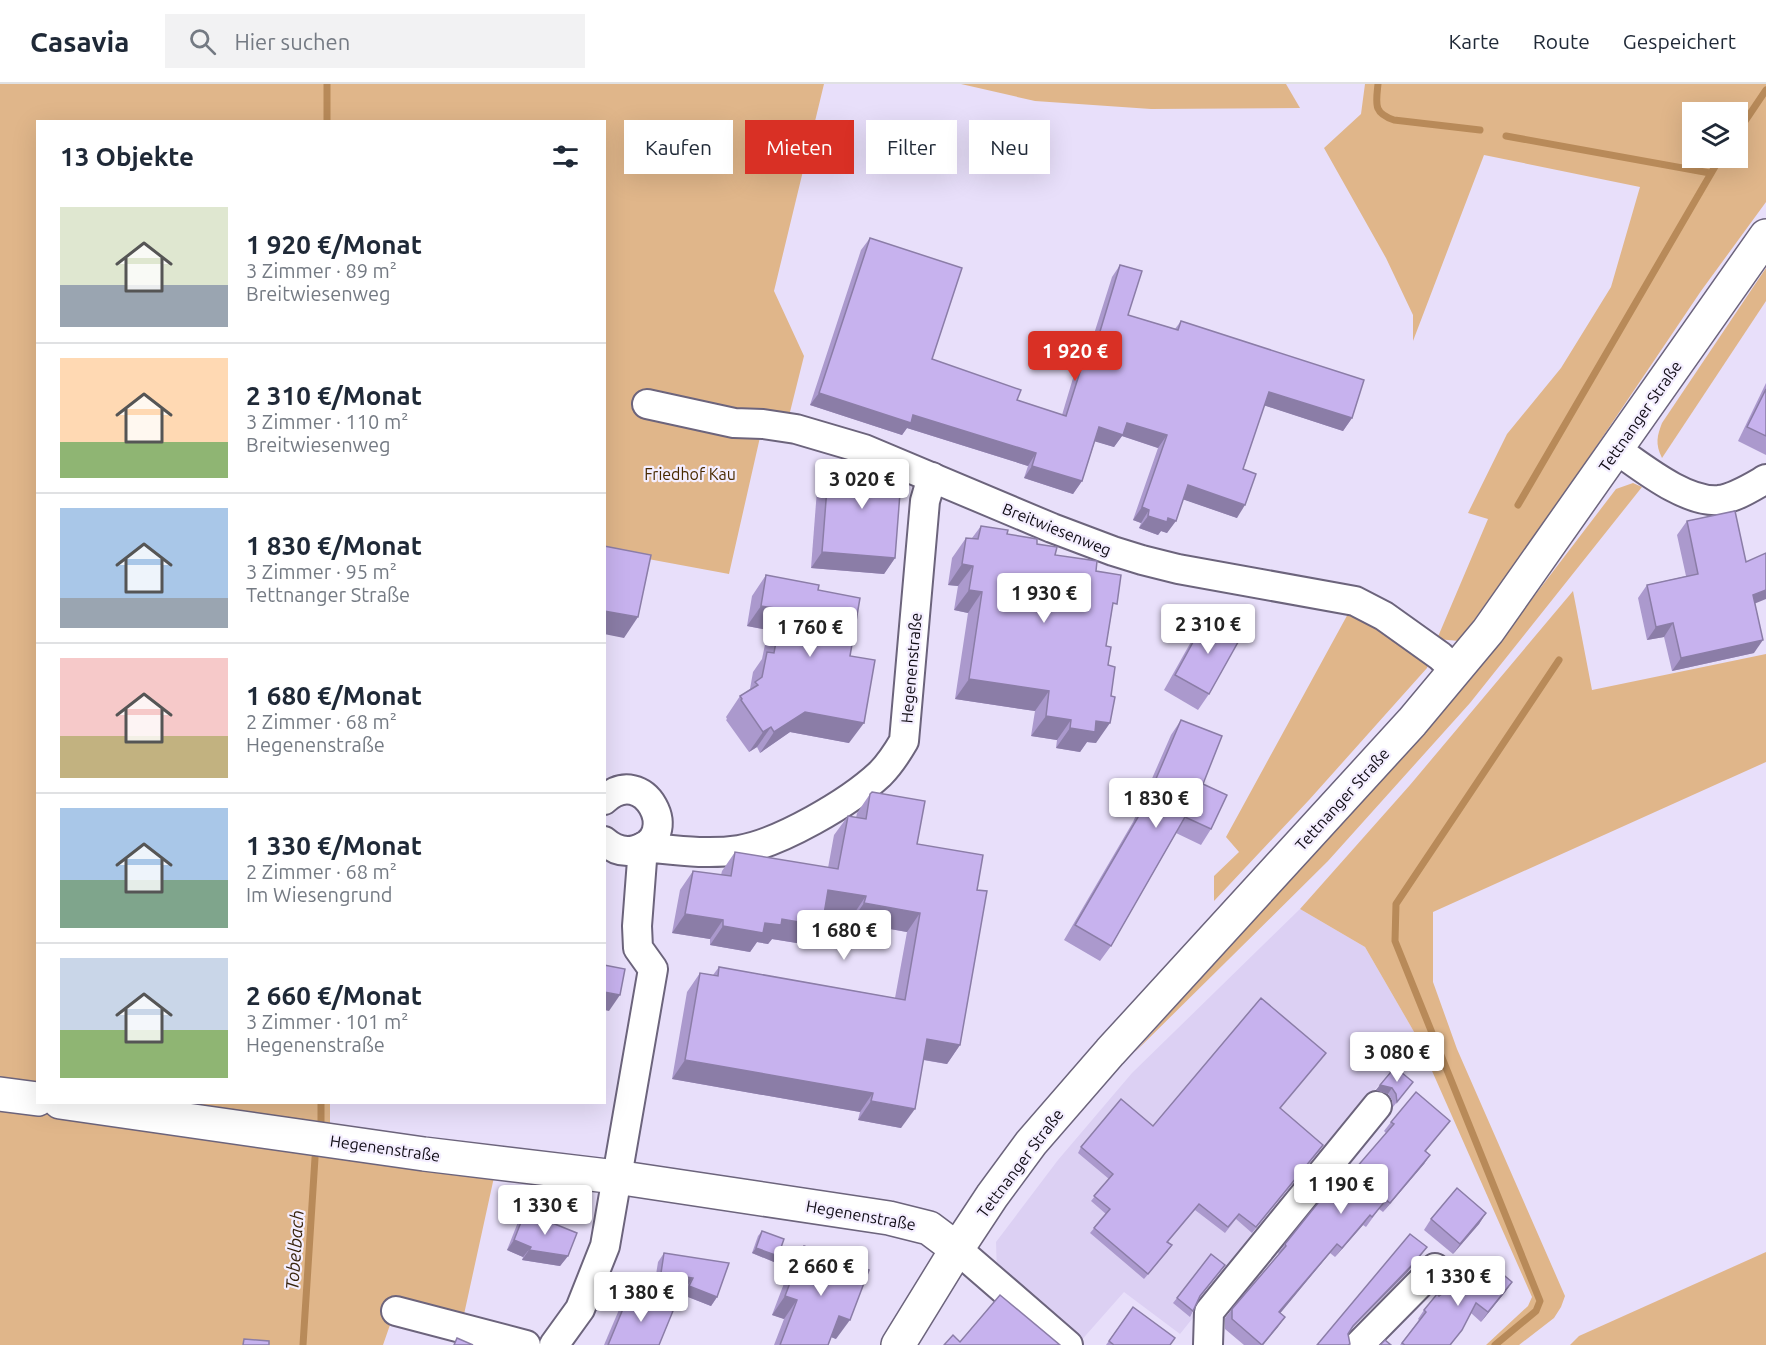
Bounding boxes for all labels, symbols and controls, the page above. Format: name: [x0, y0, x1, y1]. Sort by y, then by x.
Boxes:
search box: [165, 14, 585, 68]
icon: search: [186, 25, 219, 58]
text: Casavia: [30, 26, 129, 57]
text: Hier suchen: [234, 29, 350, 54]
text: Karte: [1448, 29, 1500, 53]
text: Route: [1533, 29, 1590, 53]
text: Gespeichert: [1623, 29, 1736, 53]
map controls: [1682, 102, 1748, 168]
button: layers: [1682, 102, 1748, 168]
chip: Kaufen: [624, 120, 733, 174]
chip: Mieten: [745, 120, 854, 174]
chip: Filter: [866, 120, 957, 174]
chip: Neu: [969, 120, 1050, 174]
icon: filters: [549, 140, 582, 173]
text: 13 Objekte: [60, 142, 194, 171]
text: 1 920 €/Monat: [246, 230, 422, 259]
icon: home: [108, 231, 180, 303]
text: 3 Zimmer · 89 m²: [246, 259, 397, 282]
text: Breitwiesenweg: [246, 282, 391, 305]
pin: 1 920 €: [1020, 331, 1130, 382]
text: 1 920 €: [1042, 339, 1108, 362]
street label: Tettnanger Straße: [1595, 357, 1685, 475]
text: 2 310 €/Monat: [246, 381, 422, 410]
icon: home: [108, 382, 180, 454]
text: 3 Zimmer · 110 m²: [246, 410, 408, 433]
text: Breitwiesenweg: [246, 433, 391, 456]
pin: 3 020 €: [807, 459, 917, 510]
park label: Friedhof Kau: [644, 465, 736, 483]
text: 3 020 €: [829, 467, 895, 490]
street label: Breitwiesenweg: [1000, 499, 1114, 559]
text: 1 830 €/Monat: [246, 531, 422, 560]
icon: home: [108, 532, 180, 604]
text: 3 Zimmer · 95 m²: [246, 560, 397, 583]
pin: 1 930 €: [989, 573, 1099, 624]
text: 1 930 €: [1011, 581, 1077, 604]
text: Tettnanger Straße: [246, 583, 410, 606]
pin: 2 310 €: [1153, 604, 1263, 655]
pin: 1 760 €: [755, 607, 865, 658]
street label: Hegenenstraße: [897, 612, 925, 724]
text: 2 310 €: [1175, 612, 1241, 635]
text: 1 760 €: [777, 615, 843, 638]
text: 1 680 €/Monat: [246, 681, 422, 710]
icon: home: [108, 682, 180, 754]
text: 2 Zimmer · 68 m²: [246, 710, 397, 733]
text: Hegenenstraße: [246, 733, 385, 756]
street label: Tettnanger Straße: [1291, 744, 1393, 854]
pin: 1 830 €: [1101, 778, 1211, 829]
text: 1 830 €: [1123, 786, 1189, 809]
text: 1 330 €/Monat: [246, 831, 422, 860]
icon: home: [108, 832, 180, 904]
text: 2 Zimmer · 68 m²: [246, 860, 397, 883]
text: Im Wiesengrund: [246, 883, 393, 906]
pin: 1 680 €: [789, 910, 899, 961]
text: 1 680 €: [811, 918, 877, 941]
text: 2 660 €/Monat: [246, 981, 422, 1010]
icon: home: [108, 982, 180, 1054]
text: 3 Zimmer · 101 m²: [246, 1010, 408, 1033]
pin: 3 080 €: [1342, 1032, 1452, 1083]
text: Hegenenstraße: [246, 1033, 385, 1056]
text: 3 080 €: [1364, 1040, 1430, 1063]
street label: Tettnanger Straße: [973, 1105, 1067, 1221]
street label: Hegenenstraße: [329, 1131, 441, 1165]
pin: 1 190 €: [1286, 1164, 1396, 1215]
text: 1 190 €: [1308, 1172, 1374, 1195]
pin: 1 330 €: [490, 1185, 600, 1236]
text: 1 330 €: [512, 1193, 578, 1216]
street label: Hegenenstraße: [805, 1196, 917, 1234]
water label: Tobelbach: [281, 1209, 307, 1291]
pin: 2 660 €: [766, 1246, 876, 1297]
text: 2 660 €: [788, 1254, 854, 1277]
pin: 1 330 €: [1403, 1256, 1513, 1307]
text: 1 330 €: [1425, 1264, 1491, 1287]
pin: 1 380 €: [586, 1272, 696, 1323]
text: 1 380 €: [608, 1280, 674, 1303]

